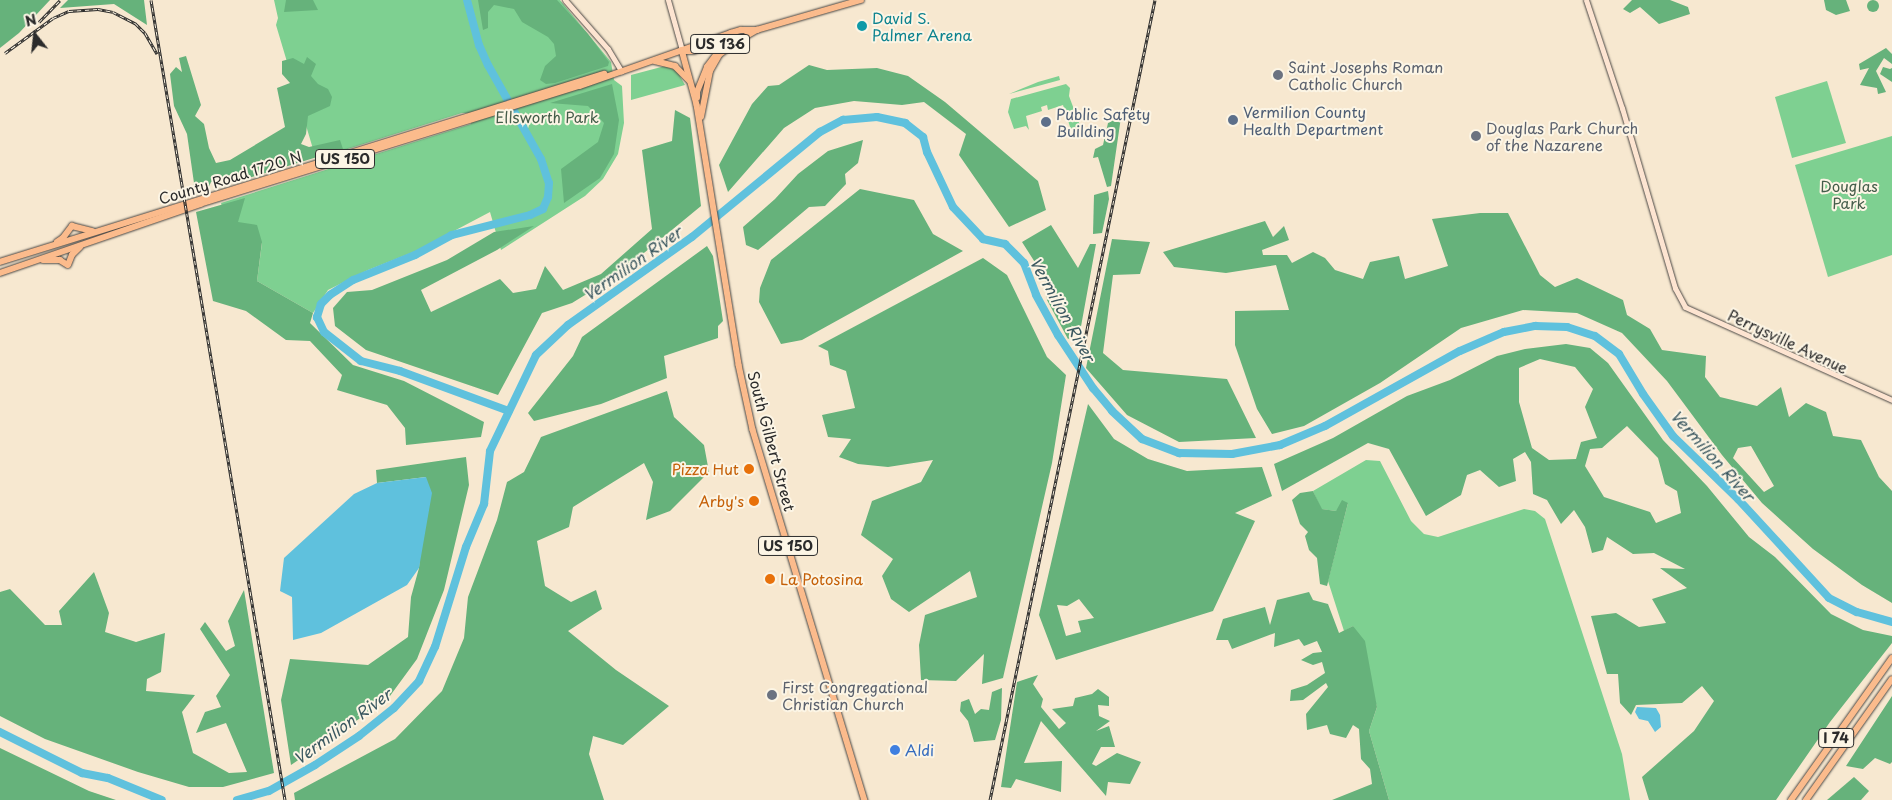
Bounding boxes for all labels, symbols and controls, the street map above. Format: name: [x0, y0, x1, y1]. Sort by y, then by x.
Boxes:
text: N: [23, 8, 39, 32]
place label: David S. Palmer Arena: [872, 8, 970, 43]
north arrow: [10, 10, 60, 60]
marker: David S. Palmer Arena: [856, 20, 868, 32]
road number: US 136: [690, 33, 750, 56]
place label: Saint Josephs Roman Catholic Church: [1288, 57, 1442, 92]
marker: Saint Josephs Roman Catholic Church: [1272, 69, 1284, 81]
place label: Vermilion County Health Department: [1243, 102, 1384, 137]
place label: Public Safety Building: [1056, 104, 1150, 139]
park label: Ellsworth Park: [494, 108, 600, 126]
marker: Vermilion County Health Department: [1227, 114, 1239, 126]
marker: Public Safety Building: [1040, 116, 1052, 128]
place label: Douglas Park Church of the Nazarene: [1486, 118, 1638, 153]
marker: Douglas Park Church of the Nazarene: [1470, 130, 1482, 142]
street label: County Road 1720 N: [156, 147, 304, 207]
road number: US 150: [315, 148, 375, 170]
park label: Douglas Park: [1820, 176, 1878, 211]
water label: Vermilion River: [579, 222, 685, 304]
water label: Vermilion River: [1027, 254, 1099, 364]
street label: Perrysville Avenue: [1725, 305, 1851, 377]
street label: South Gilbert Street: [744, 368, 800, 514]
water label: Vermilion River: [1667, 406, 1759, 504]
place label: Pizza Hut: [671, 460, 739, 478]
marker: Pizza Hut: [743, 463, 755, 475]
place label: Arby's: [698, 492, 744, 510]
marker: Arby's: [748, 495, 760, 507]
road number: US 150: [758, 534, 818, 558]
place label: La Potosina: [780, 570, 863, 588]
marker: La Potosina: [764, 573, 776, 585]
place label: First Congregational Christian Church: [782, 677, 928, 712]
water label: Vermilion River: [290, 684, 394, 768]
marker: First Congregational Christian Church: [766, 689, 778, 701]
road number: I 74: [1817, 726, 1855, 750]
place label: Aldi: [905, 741, 934, 759]
marker: Aldi: [889, 744, 901, 756]

